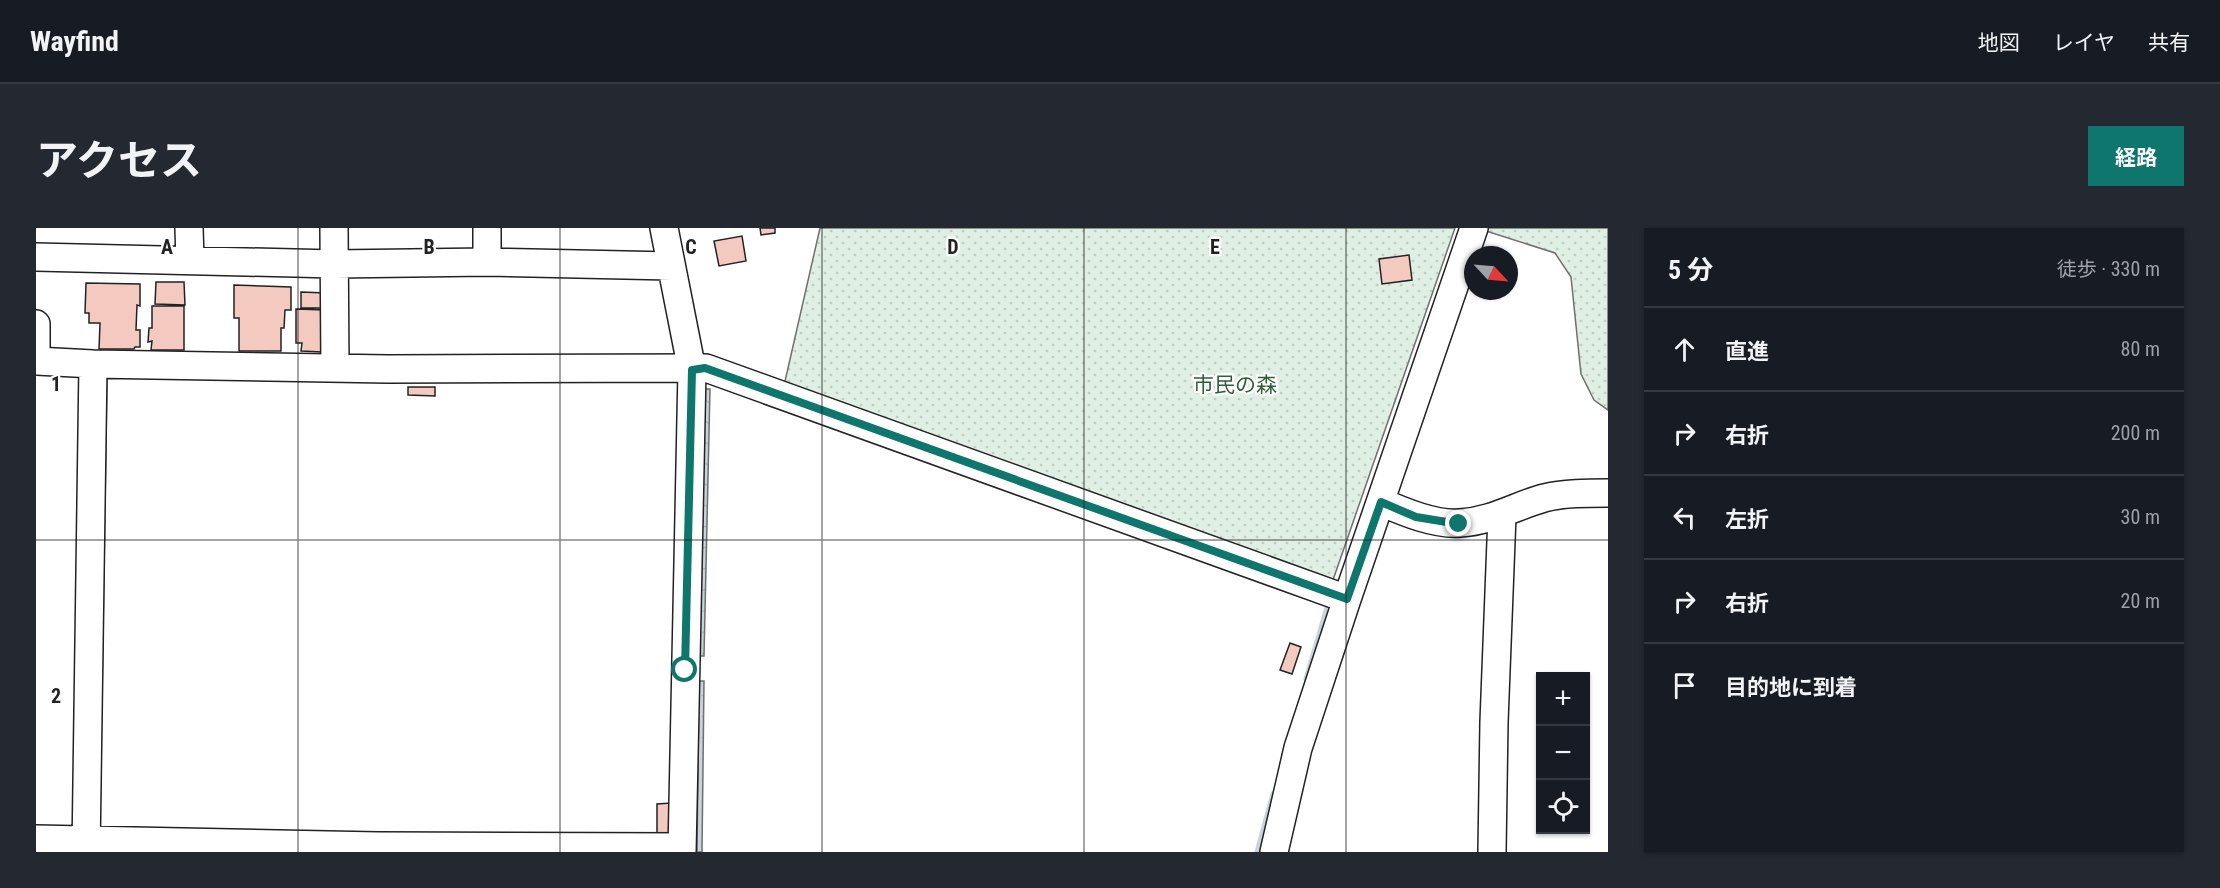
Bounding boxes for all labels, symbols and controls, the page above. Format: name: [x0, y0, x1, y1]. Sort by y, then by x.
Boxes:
text: Wayfind: [30, 25, 119, 58]
text: 地図: [1978, 31, 2020, 55]
text: レイヤ: [2053, 31, 2115, 55]
text: 共有: [2148, 31, 2190, 55]
button: 経路: [2088, 126, 2184, 186]
text: アクセス: [36, 136, 202, 185]
text: A: [161, 235, 173, 259]
text: B: [423, 235, 435, 259]
text: C: [685, 235, 697, 259]
text: D: [947, 235, 959, 259]
text: E: [1210, 235, 1220, 259]
north arrow: [1464, 246, 1518, 300]
text: 5 分: [1668, 255, 1713, 285]
text: 徒歩 · 330 m: [2057, 257, 2160, 281]
icon: ahead: [1668, 333, 1701, 366]
text: 80 m: [2121, 337, 2160, 361]
text: 直進: [1725, 339, 1769, 364]
text: 1: [51, 372, 61, 396]
park label: 市民の森: [1193, 373, 1277, 397]
icon: right: [1668, 417, 1701, 450]
text: 200 m: [2111, 421, 2160, 445]
text: 右折: [1725, 423, 1769, 448]
icon: left: [1668, 501, 1701, 534]
text: 30 m: [2121, 505, 2160, 529]
text: 左折: [1725, 507, 1769, 532]
route end: [1445, 510, 1471, 536]
icon: right: [1668, 585, 1701, 618]
text: 20 m: [2121, 589, 2160, 613]
text: 右折: [1725, 591, 1769, 616]
route start: [671, 656, 697, 682]
icon: arrive: [1668, 669, 1701, 702]
map controls: [1536, 672, 1590, 834]
button: +: [1536, 672, 1590, 726]
text: 目的地に到着: [1725, 675, 1857, 700]
text: 2: [51, 684, 61, 708]
button: −: [1536, 726, 1590, 780]
button: locate: [1536, 780, 1590, 834]

